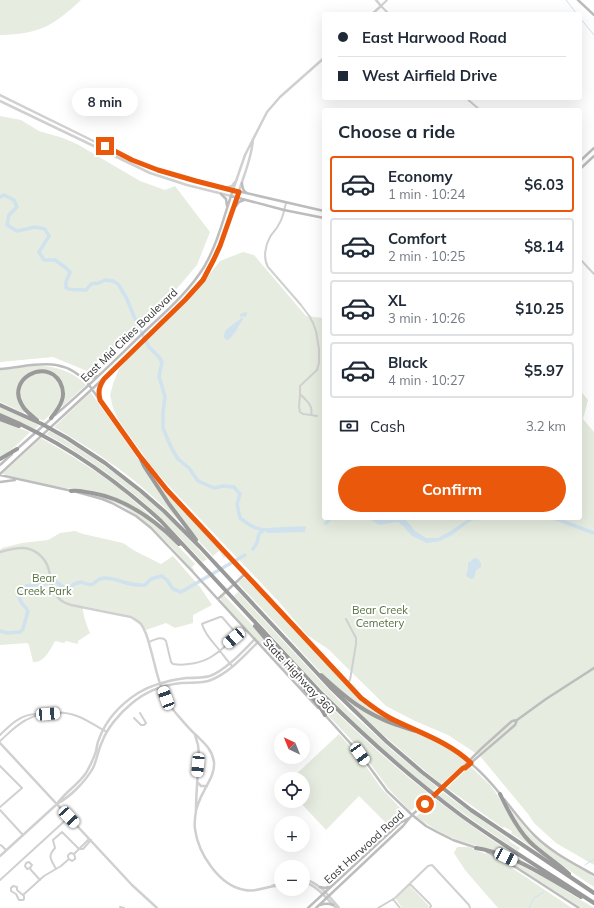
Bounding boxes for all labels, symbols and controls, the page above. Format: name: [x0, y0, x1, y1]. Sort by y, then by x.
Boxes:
text: East Harwood Road: [362, 28, 507, 47]
text: West Airfield Drive: [362, 66, 497, 85]
callout: 8 min: [72, 88, 138, 116]
text: 8 min: [88, 94, 122, 110]
text: Choose a ride: [338, 120, 455, 143]
route end: [96, 137, 114, 155]
icon: car: [340, 166, 376, 202]
text: Economy: [388, 167, 453, 186]
text: $6.03: [524, 175, 564, 194]
text: 1 min · 10:24: [388, 186, 465, 202]
icon: car: [340, 228, 376, 264]
text: Comfort: [388, 229, 446, 248]
text: $8.14: [524, 237, 564, 256]
text: 2 min · 10:25: [388, 248, 465, 264]
street label: East Mid Cities Boulevard: [78, 285, 180, 385]
icon: car: [340, 290, 376, 326]
text: XL: [388, 291, 406, 310]
text: $10.25: [515, 299, 564, 318]
text: 3 min · 10:26: [388, 310, 465, 326]
icon: car: [340, 352, 376, 388]
text: Black: [388, 353, 427, 372]
text: $5.97: [524, 361, 564, 380]
text: 4 min · 10:27: [388, 372, 465, 388]
icon: cash: [338, 415, 360, 437]
text: Cash: [370, 417, 405, 436]
text: 3.2 km: [526, 418, 566, 434]
button: Confirm: [338, 466, 566, 512]
park label: Bear Creek Park: [16, 571, 72, 598]
park label: Bear Creek Cemetery: [352, 603, 408, 630]
car: [221, 626, 247, 650]
street label: State Highway 360: [260, 635, 338, 717]
car: [156, 685, 176, 711]
car: [36, 707, 60, 721]
north arrow: [274, 728, 310, 764]
map controls: [274, 728, 310, 896]
car: [348, 741, 372, 767]
car: [191, 753, 205, 777]
button: locate: [274, 772, 310, 808]
route start: [416, 795, 434, 813]
car: [56, 804, 82, 830]
street label: East Harwood Road: [321, 807, 407, 887]
button: +: [274, 816, 310, 852]
car: [493, 846, 519, 868]
button: −: [274, 860, 310, 896]

